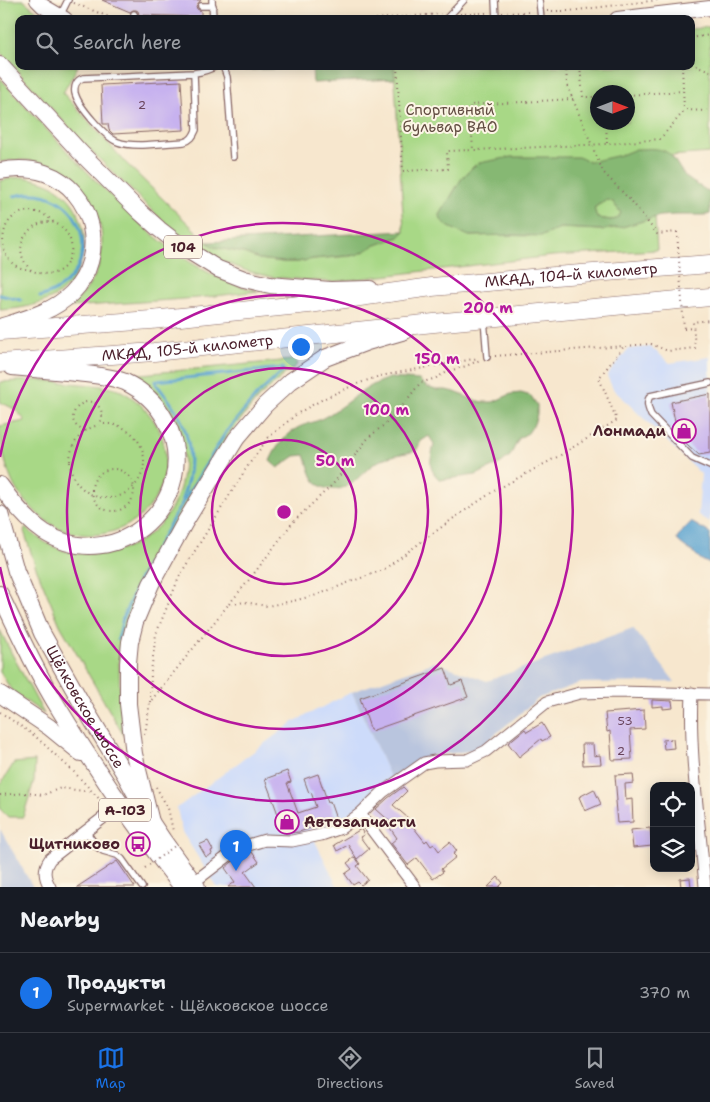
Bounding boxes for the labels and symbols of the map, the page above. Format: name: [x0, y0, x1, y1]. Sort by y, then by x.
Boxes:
north arrow: [590, 85, 635, 130]
house number: 2: [138, 97, 146, 113]
park label: Спортивный бульвар ВАО: [402, 100, 498, 137]
road number: 104: [164, 236, 202, 258]
street label: МКАД, 104-й километр: [484, 258, 658, 292]
text: 200 m: [463, 298, 513, 318]
street label: МКАД, 105-й километр: [101, 330, 274, 366]
your location: [288, 334, 314, 360]
text: 150 m: [414, 349, 460, 369]
text: 100 m: [363, 400, 409, 420]
shop icon: Лонмади: [671, 418, 697, 444]
place label: Лонмади: [593, 421, 667, 441]
text: 50 m: [316, 451, 355, 471]
centre of rings: [275, 503, 293, 521]
street label: Щёлковское шоссе: [41, 642, 129, 772]
house number: 53: [617, 713, 633, 729]
house number: 2: [617, 743, 625, 759]
road number: А-103: [99, 798, 151, 822]
shop icon: Автозапчасти: [274, 809, 300, 835]
place label: Автозапчасти: [304, 812, 417, 832]
pin: 1: [220, 830, 252, 871]
bus stop icon: Щитниково: [125, 831, 151, 857]
place label: Щитниково: [29, 834, 120, 854]

